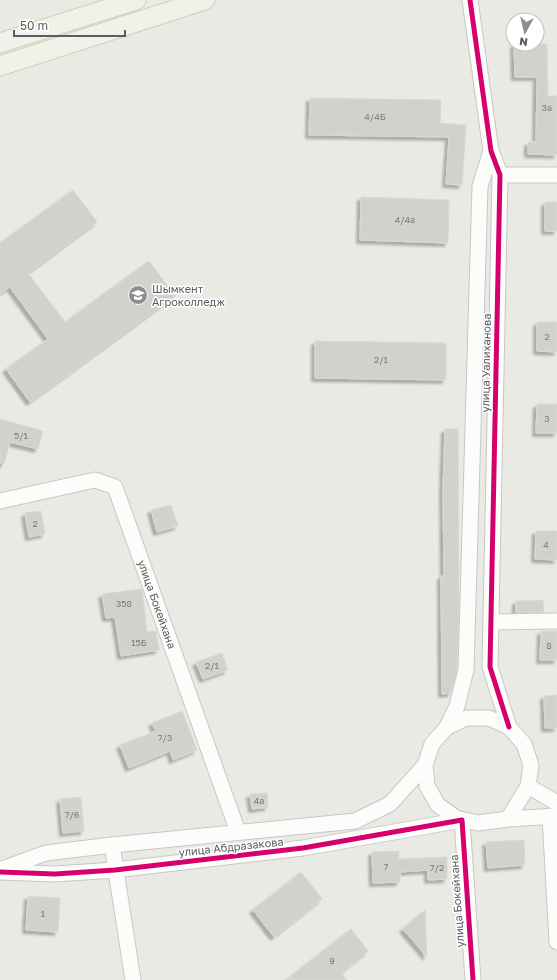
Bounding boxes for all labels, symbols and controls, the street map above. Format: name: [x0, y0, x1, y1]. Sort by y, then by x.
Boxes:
scale bar: [14, 12, 125, 38]
north arrow: [505, 12, 545, 52]
text: 50 m: [20, 18, 48, 33]
text: N: [518, 35, 529, 49]
house number: 3а: [542, 102, 552, 113]
house number: 4/4Б: [364, 111, 386, 122]
house number: 4/4а: [395, 214, 415, 225]
place label: Шымкент Агроколледж: [152, 282, 225, 308]
school or university icon: Шымкент Агроколледж: [127, 284, 149, 306]
street label: улица Уалиханова: [478, 313, 493, 413]
house number: 2: [544, 331, 550, 342]
house number: 2/1: [374, 354, 389, 365]
house number: 3: [544, 413, 550, 424]
house number: 5/1: [14, 430, 29, 441]
house number: 2: [32, 518, 38, 529]
house number: 4: [543, 539, 549, 550]
street label: улица Бокейхана: [136, 558, 179, 650]
house number: 358: [116, 598, 132, 609]
house number: 15Б: [131, 637, 147, 648]
house number: 8: [546, 640, 552, 651]
house number: 2/1: [205, 660, 220, 671]
house number: 7/3: [158, 732, 172, 743]
house number: 4а: [254, 795, 264, 806]
house number: 7/6: [65, 809, 79, 820]
street label: улица Абдразакова: [178, 835, 284, 858]
street label: улица Бокейхана: [447, 854, 466, 948]
house number: 7: [384, 861, 389, 872]
house number: 7/2: [430, 862, 444, 873]
house number: 1: [41, 908, 46, 919]
house number: 9: [329, 955, 335, 966]

